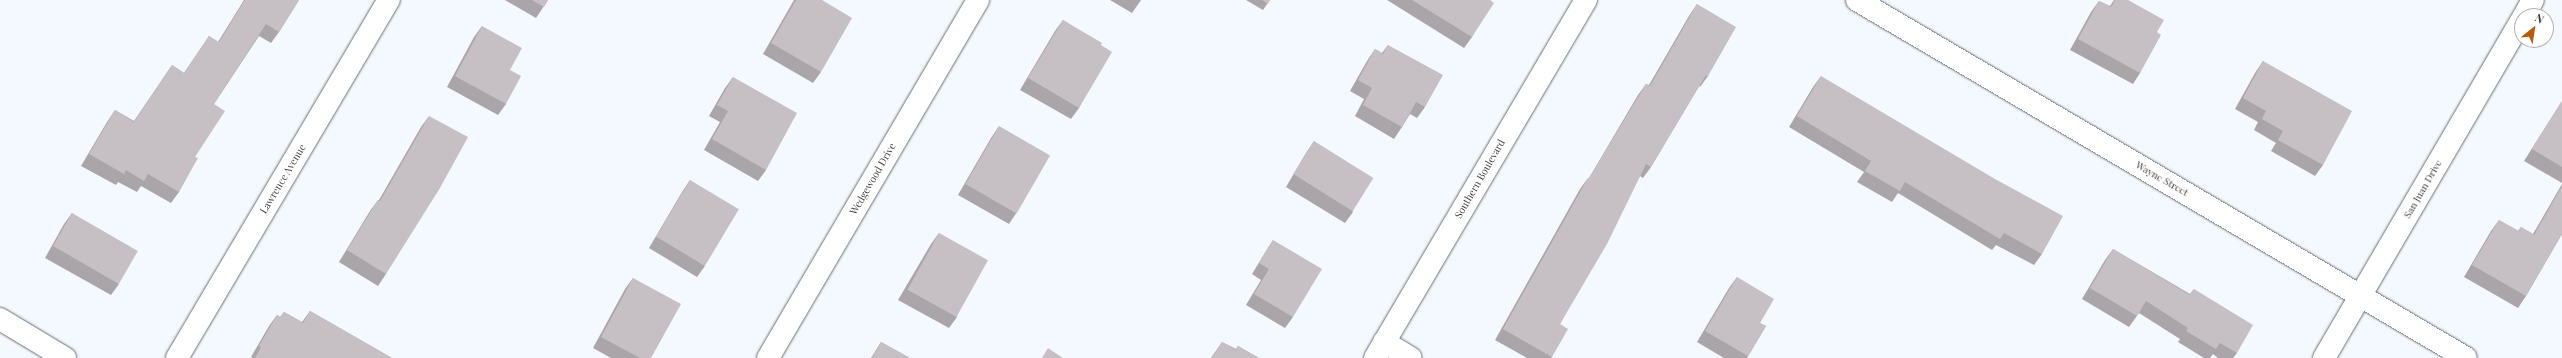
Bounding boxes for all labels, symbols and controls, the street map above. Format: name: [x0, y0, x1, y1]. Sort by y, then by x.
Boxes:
north arrow: [2514, 8, 2554, 48]
text: N: [2533, 10, 2547, 27]
street label: Southern Boulevard: [1452, 137, 1508, 221]
street label: Wedgewood Drive: [848, 141, 898, 217]
street label: Lawrence Avenue: [257, 142, 309, 216]
street label: San Juan Drive: [2401, 158, 2445, 220]
street label: Wayne Street: [2134, 159, 2190, 199]

